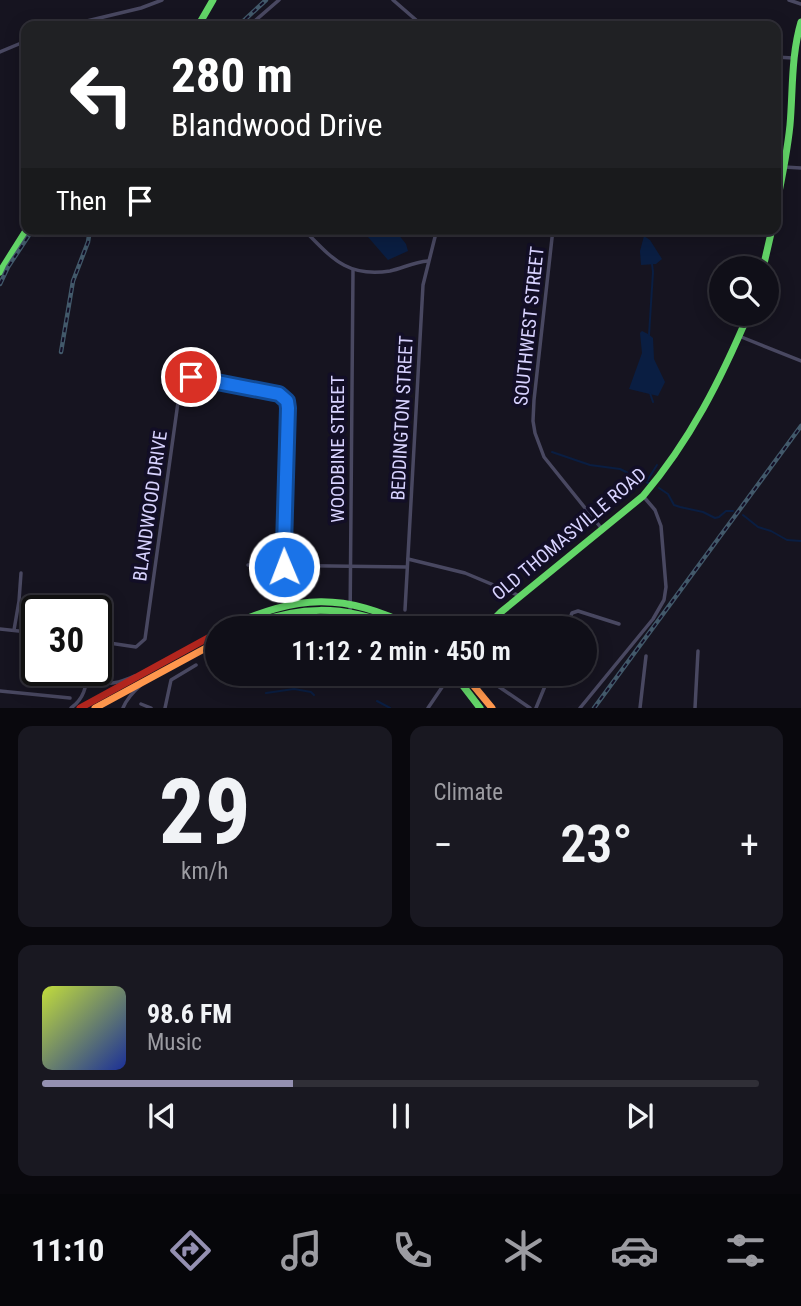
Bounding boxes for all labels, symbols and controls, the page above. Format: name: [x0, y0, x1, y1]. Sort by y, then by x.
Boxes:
text: 280 m: [171, 47, 293, 104]
icon: left: [56, 49, 147, 140]
text: Blandwood Drive: [171, 106, 383, 144]
icon: arrive: [121, 182, 159, 220]
text: Then: [56, 186, 107, 216]
street label: SOUTHWEST STREET: [509, 245, 549, 407]
map controls: [709, 256, 779, 326]
button: search: [709, 256, 779, 326]
street label: BEDDINGTON STREET: [386, 335, 418, 501]
pin: [161, 347, 221, 407]
icon: arrive: [172, 358, 210, 396]
street label: WOODBINE STREET: [326, 375, 349, 523]
street label: BLANDWOOD DRIVE: [128, 429, 172, 583]
street label: OLD THOMASVILLE ROAD: [487, 463, 651, 605]
position arrow: [247, 530, 321, 604]
speed limit sign: 30: [21, 595, 112, 686]
text: 11:12 · 2 min · 450 m: [291, 636, 511, 666]
text: 29: [159, 759, 251, 865]
text: Climate: [434, 779, 503, 806]
text: 23°: [560, 814, 632, 875]
text: −: [434, 823, 453, 867]
text: +: [740, 823, 759, 867]
text: km/h: [181, 858, 228, 885]
text: 98.6 FM: [147, 999, 232, 1029]
text: Music: [147, 1029, 202, 1056]
icon: previous: [143, 1097, 181, 1135]
icon: pause: [382, 1097, 420, 1135]
icon: next: [621, 1097, 659, 1135]
icon: directions: [166, 1226, 215, 1275]
icon: music: [277, 1226, 326, 1275]
icon: phone: [388, 1226, 437, 1275]
icon: climate: [499, 1226, 548, 1275]
icon: car: [610, 1226, 659, 1275]
icon: filters: [721, 1226, 770, 1275]
text: 11:10: [31, 1231, 104, 1269]

